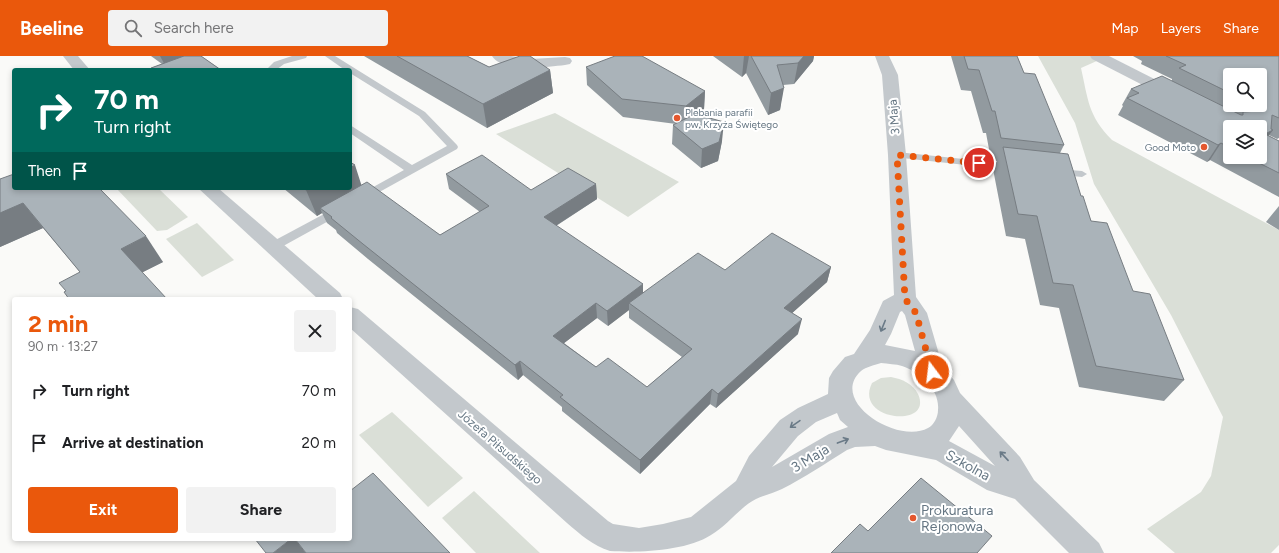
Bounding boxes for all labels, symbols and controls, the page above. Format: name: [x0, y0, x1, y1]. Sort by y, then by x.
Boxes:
search box: [108, 10, 388, 46]
text: Beeline: [20, 17, 84, 40]
icon: search: [122, 17, 144, 39]
text: Search here: [154, 19, 234, 37]
text: Map: [1111, 20, 1139, 37]
text: Layers: [1161, 20, 1201, 37]
text: Share: [1223, 20, 1259, 37]
map controls: [1223, 68, 1267, 164]
button: search: [1223, 68, 1267, 112]
text: 70 m: [94, 82, 159, 116]
icon: right: [28, 84, 80, 136]
street label: 3 Maja: [885, 99, 903, 135]
place label: Plebania parafii pw. Krzyża Świętego: [685, 106, 778, 131]
marker: Plebania parafii pw. Krzyża Świętego: [672, 113, 682, 123]
text: Turn right: [94, 116, 171, 138]
button: layers: [1223, 120, 1267, 164]
place label: Good Moto: [1145, 141, 1196, 154]
marker: Good Moto: [1199, 142, 1209, 152]
pin: [962, 146, 996, 180]
icon: arrive: [968, 152, 990, 174]
icon: arrive: [69, 160, 91, 182]
text: Then: [28, 162, 61, 180]
text: 2 min: [28, 309, 88, 338]
button: close: [294, 310, 336, 352]
one-way arrow: [879, 319, 887, 331]
text: 90 m · 13:27: [28, 339, 98, 354]
position arrow: [911, 351, 953, 393]
icon: right: [28, 380, 50, 402]
text: Turn right: [62, 382, 130, 400]
text: 70 m: [302, 382, 336, 400]
street label: Józefa Piłsudskiego: [455, 407, 545, 487]
one-way arrow: [790, 420, 801, 428]
icon: arrive: [28, 432, 50, 454]
text: Arrive at destination: [62, 434, 203, 452]
text: 20 m: [302, 434, 336, 452]
one-way arrow: [836, 436, 848, 444]
street label: 3 Maja: [788, 441, 832, 476]
street label: Szkolna: [943, 446, 993, 485]
one-way arrow: [999, 451, 1008, 462]
button: Exit: [28, 487, 178, 533]
button: Share: [186, 487, 336, 533]
place label: Prokuratura Rejonowa: [921, 502, 993, 535]
marker: Prokuratura Rejonowa: [908, 513, 918, 523]

